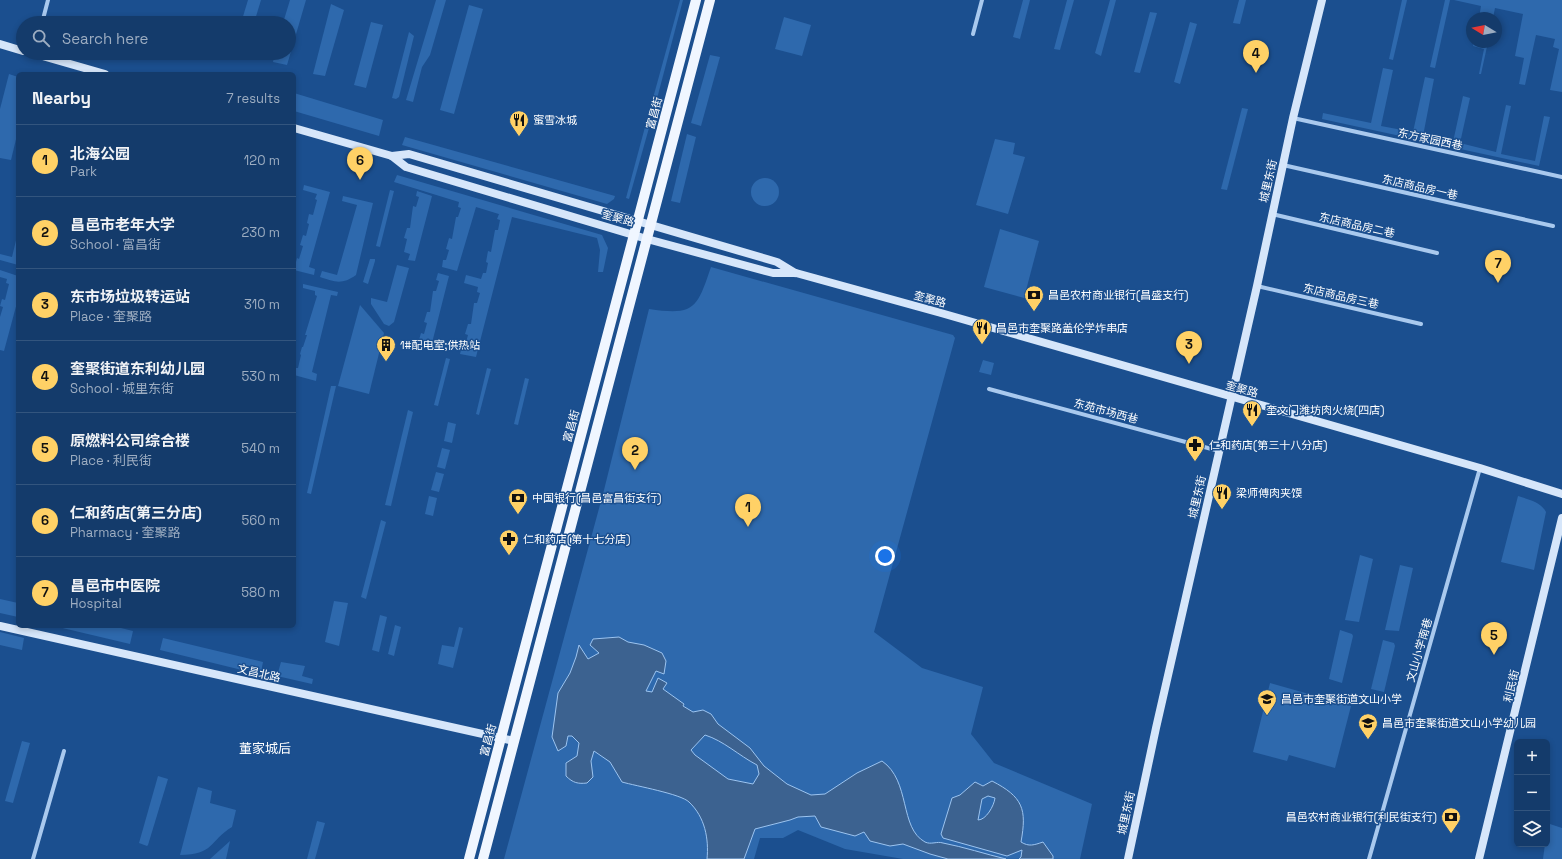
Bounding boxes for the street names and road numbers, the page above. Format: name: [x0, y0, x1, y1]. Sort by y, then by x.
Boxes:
street label: 富昌街: [643, 95, 665, 131]
street label: 东方家园西巷: [1396, 125, 1464, 153]
street label: 城里东街: [1256, 158, 1280, 204]
street label: 东店商品房一巷: [1381, 172, 1459, 202]
street label: 奎聚路: [600, 207, 636, 229]
street label: 东店商品房二巷: [1318, 210, 1396, 240]
street label: 东店商品房三巷: [1302, 281, 1380, 311]
street label: 奎聚路: [912, 288, 948, 310]
street label: 奎聚路: [1224, 378, 1260, 400]
street label: 东苑市场西巷: [1072, 396, 1140, 426]
street label: 富昌街: [560, 408, 582, 444]
street label: 城里东街: [1185, 474, 1209, 520]
street label: 文山小学南巷: [1403, 616, 1435, 684]
street label: 文昌北路: [236, 661, 282, 685]
street label: 利民街: [1500, 668, 1522, 704]
street label: 富昌街: [477, 722, 499, 758]
street label: 城里东街: [1115, 790, 1137, 836]

